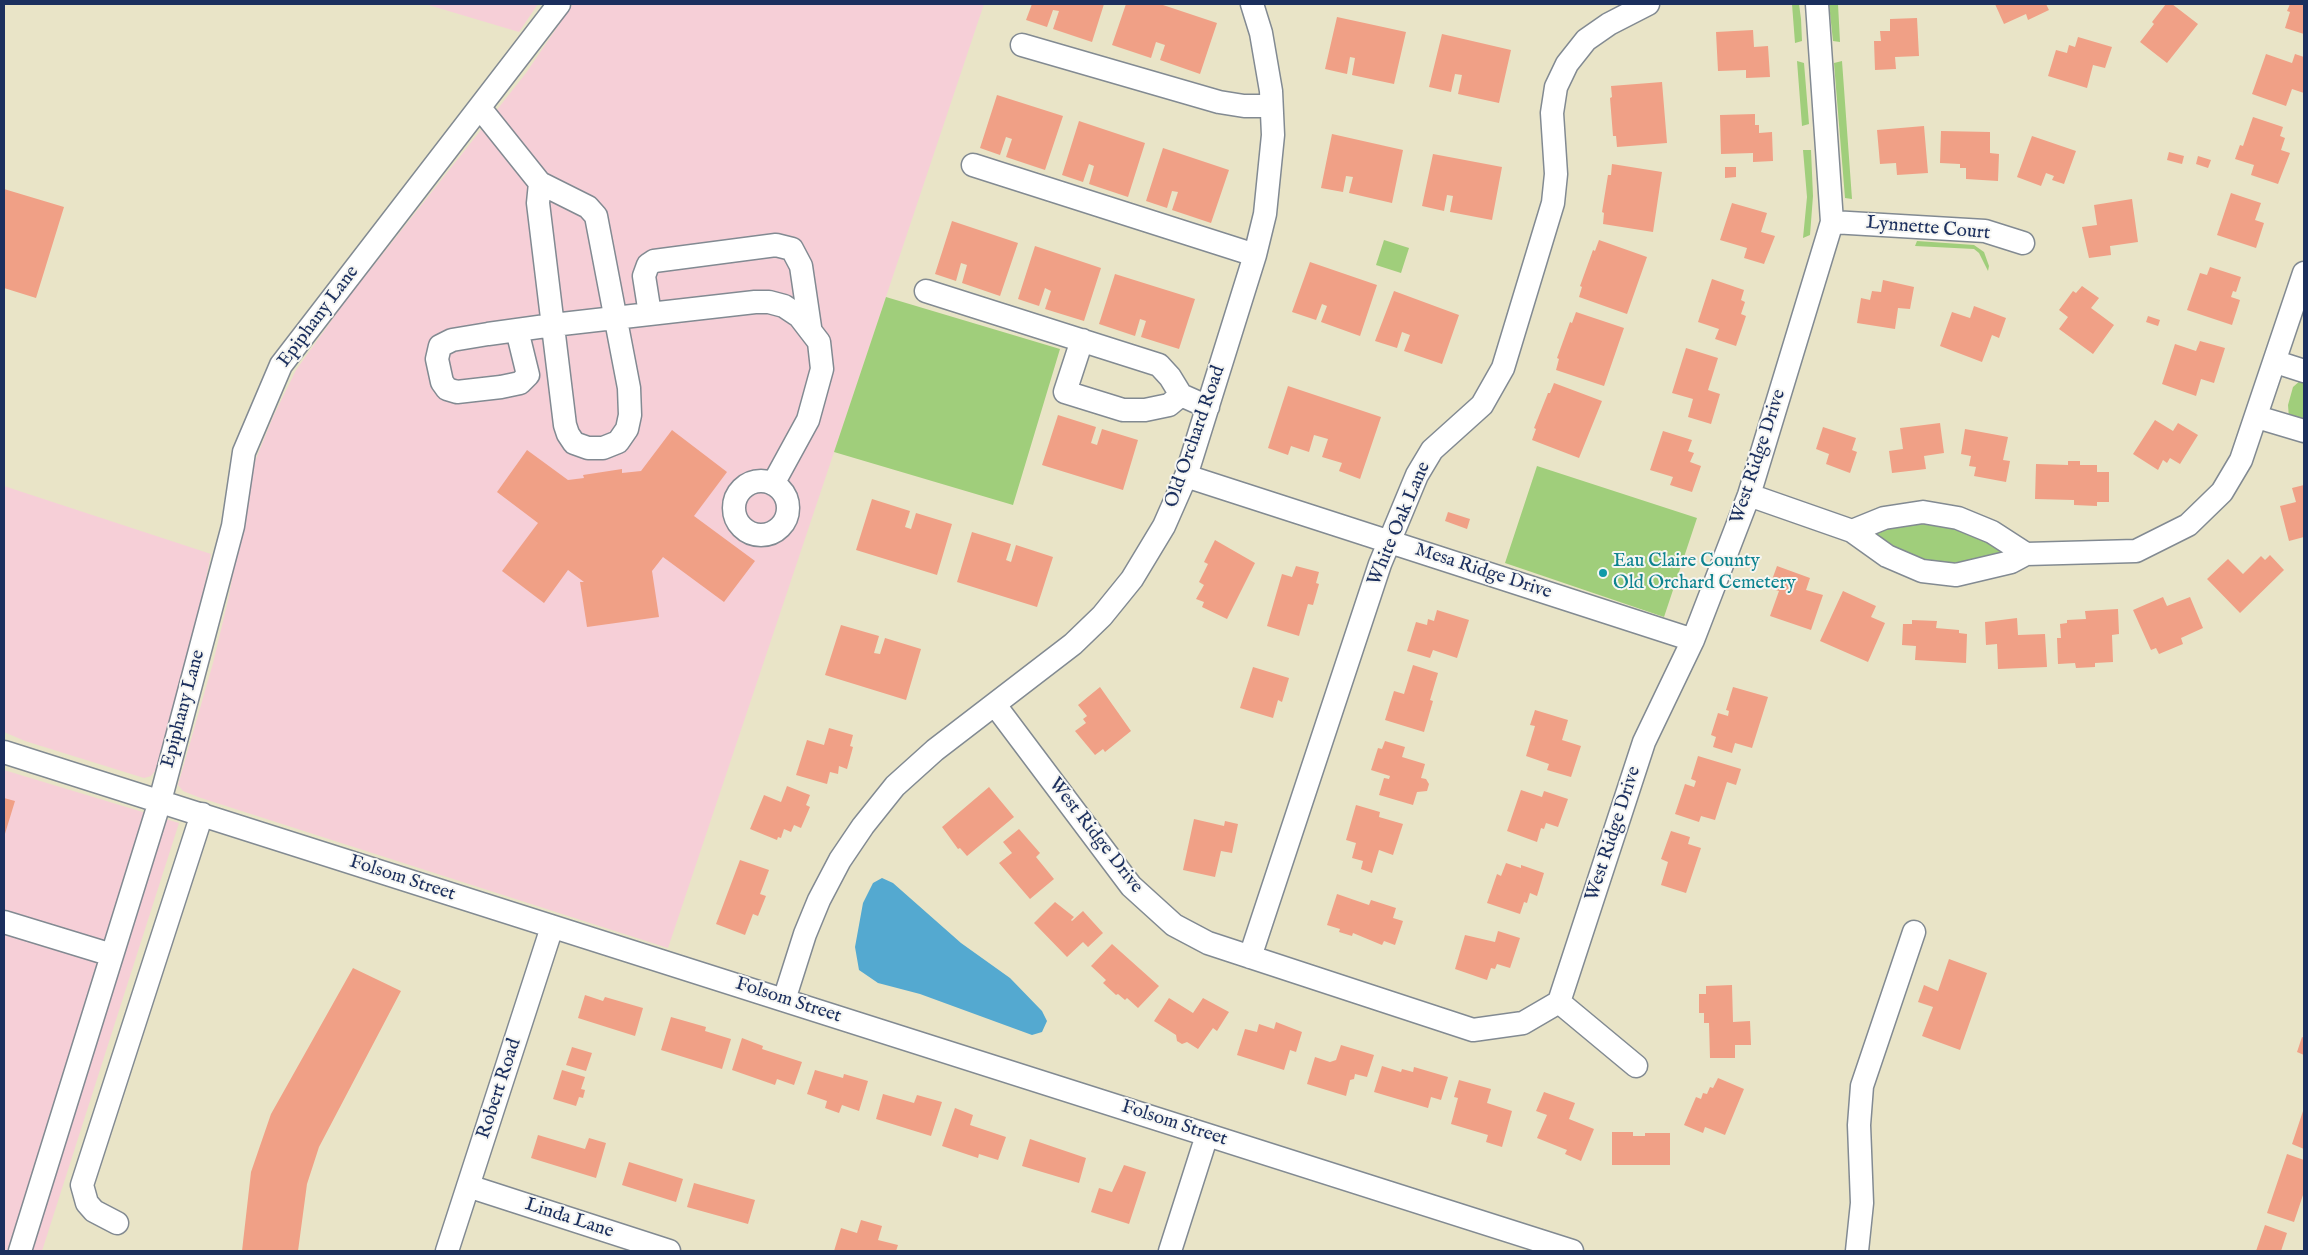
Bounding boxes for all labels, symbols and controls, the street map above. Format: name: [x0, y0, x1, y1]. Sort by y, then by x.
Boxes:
street label: Lynnette Court: [1865, 212, 1991, 246]
street label: Epiphany Lane: [273, 262, 365, 372]
street label: Old Orchard Road: [1161, 363, 1231, 511]
street label: West Ridge Drive: [1727, 387, 1791, 527]
street label: White Oak Lane: [1364, 459, 1436, 589]
street label: Mesa Ridge Drive: [1412, 539, 1554, 605]
place label: Eau Claire County Old Orchard Cemetery: [1613, 551, 1796, 595]
marker: Eau Claire County Old Orchard Cemetery: [1597, 567, 1609, 579]
street label: Epiphany Lane: [157, 648, 211, 770]
street label: West Ridge Drive: [1582, 764, 1646, 904]
street label: West Ridge Drive: [1043, 774, 1147, 898]
street label: Folsom Street: [346, 851, 458, 907]
street label: Folsom Street: [732, 973, 844, 1029]
street label: Robert Road: [473, 1036, 527, 1142]
street label: Folsom Street: [1118, 1096, 1230, 1152]
street label: Linda Lane: [522, 1194, 616, 1244]

